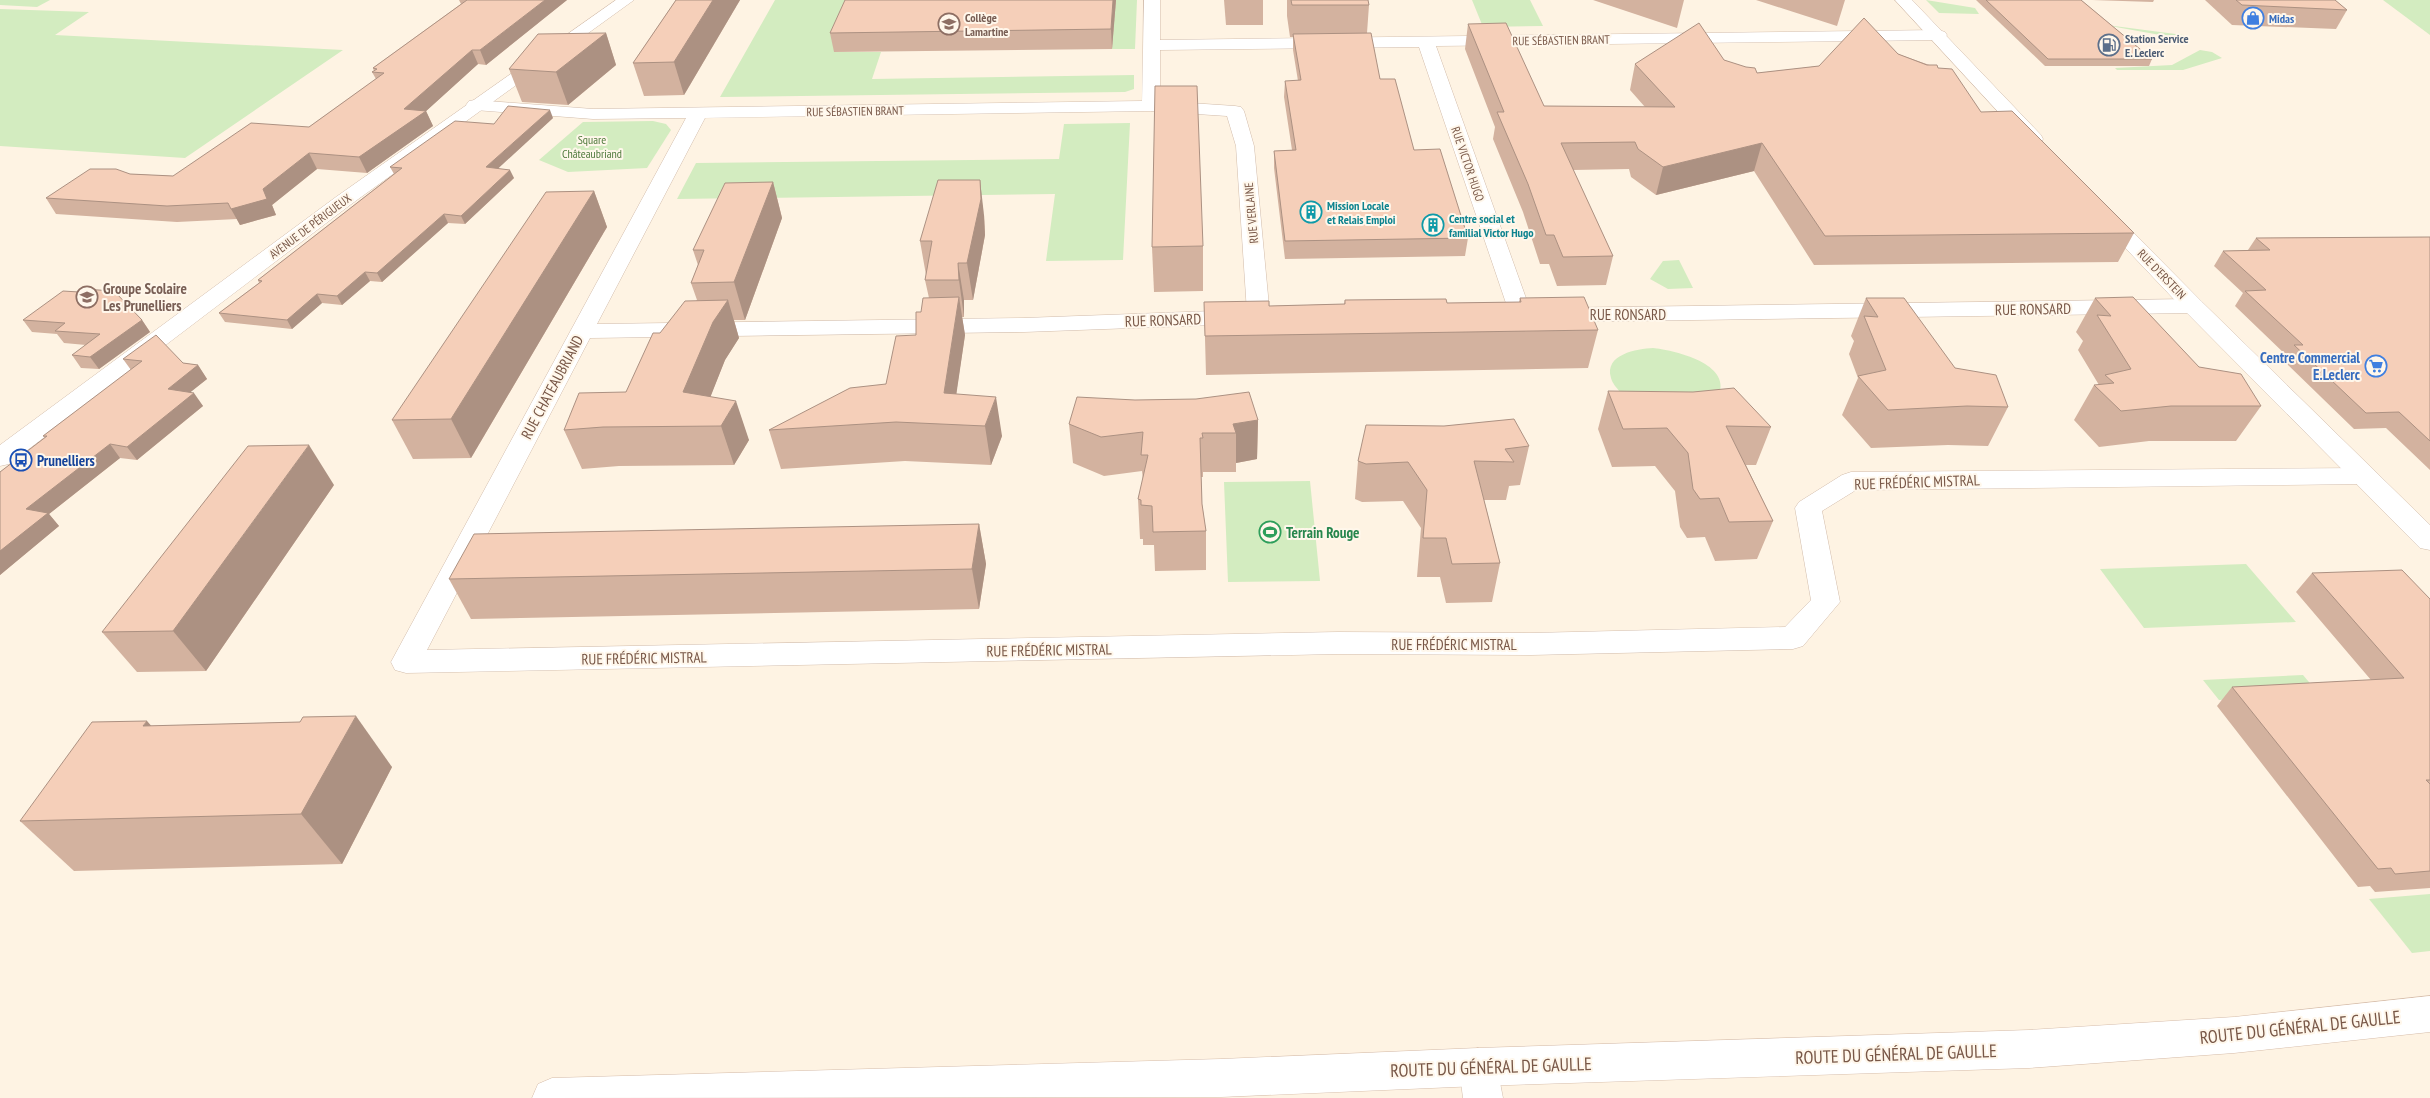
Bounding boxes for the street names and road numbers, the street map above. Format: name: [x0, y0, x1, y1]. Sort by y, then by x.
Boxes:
street label: RUE SÉBASTIEN BRANT: [1512, 32, 1610, 48]
street label: RUE SÉBASTIEN BRANT: [806, 103, 904, 119]
street label: RUE VICTOR HUGO: [1448, 125, 1488, 204]
street label: RUE VERLAINE: [1241, 182, 1261, 244]
street label: AVENUE DE PÉRIGUEUX: [266, 190, 354, 262]
street label: RUE D'ERSTEIN: [2135, 246, 2189, 302]
street label: RUE RONSARD: [1995, 299, 2071, 319]
street label: RUE RONSARD: [1590, 305, 1666, 324]
street label: RUE RONSARD: [1125, 309, 1202, 331]
street label: RUE CHATEAUBRIAND: [517, 332, 587, 442]
street label: RUE FRÉDÉRIC MISTRAL: [1854, 470, 1981, 494]
street label: RUE FRÉDÉRIC MISTRAL: [1391, 635, 1517, 654]
street label: RUE FRÉDÉRIC MISTRAL: [986, 639, 1113, 661]
street label: RUE FRÉDÉRIC MISTRAL: [581, 647, 708, 669]
street label: ROUTE DU GÉNÉRAL DE GAULLE: [2199, 1005, 2401, 1049]
street label: ROUTE DU GÉNÉRAL DE GAULLE: [1795, 1039, 1997, 1069]
street label: ROUTE DU GÉNÉRAL DE GAULLE: [1390, 1052, 1592, 1082]

